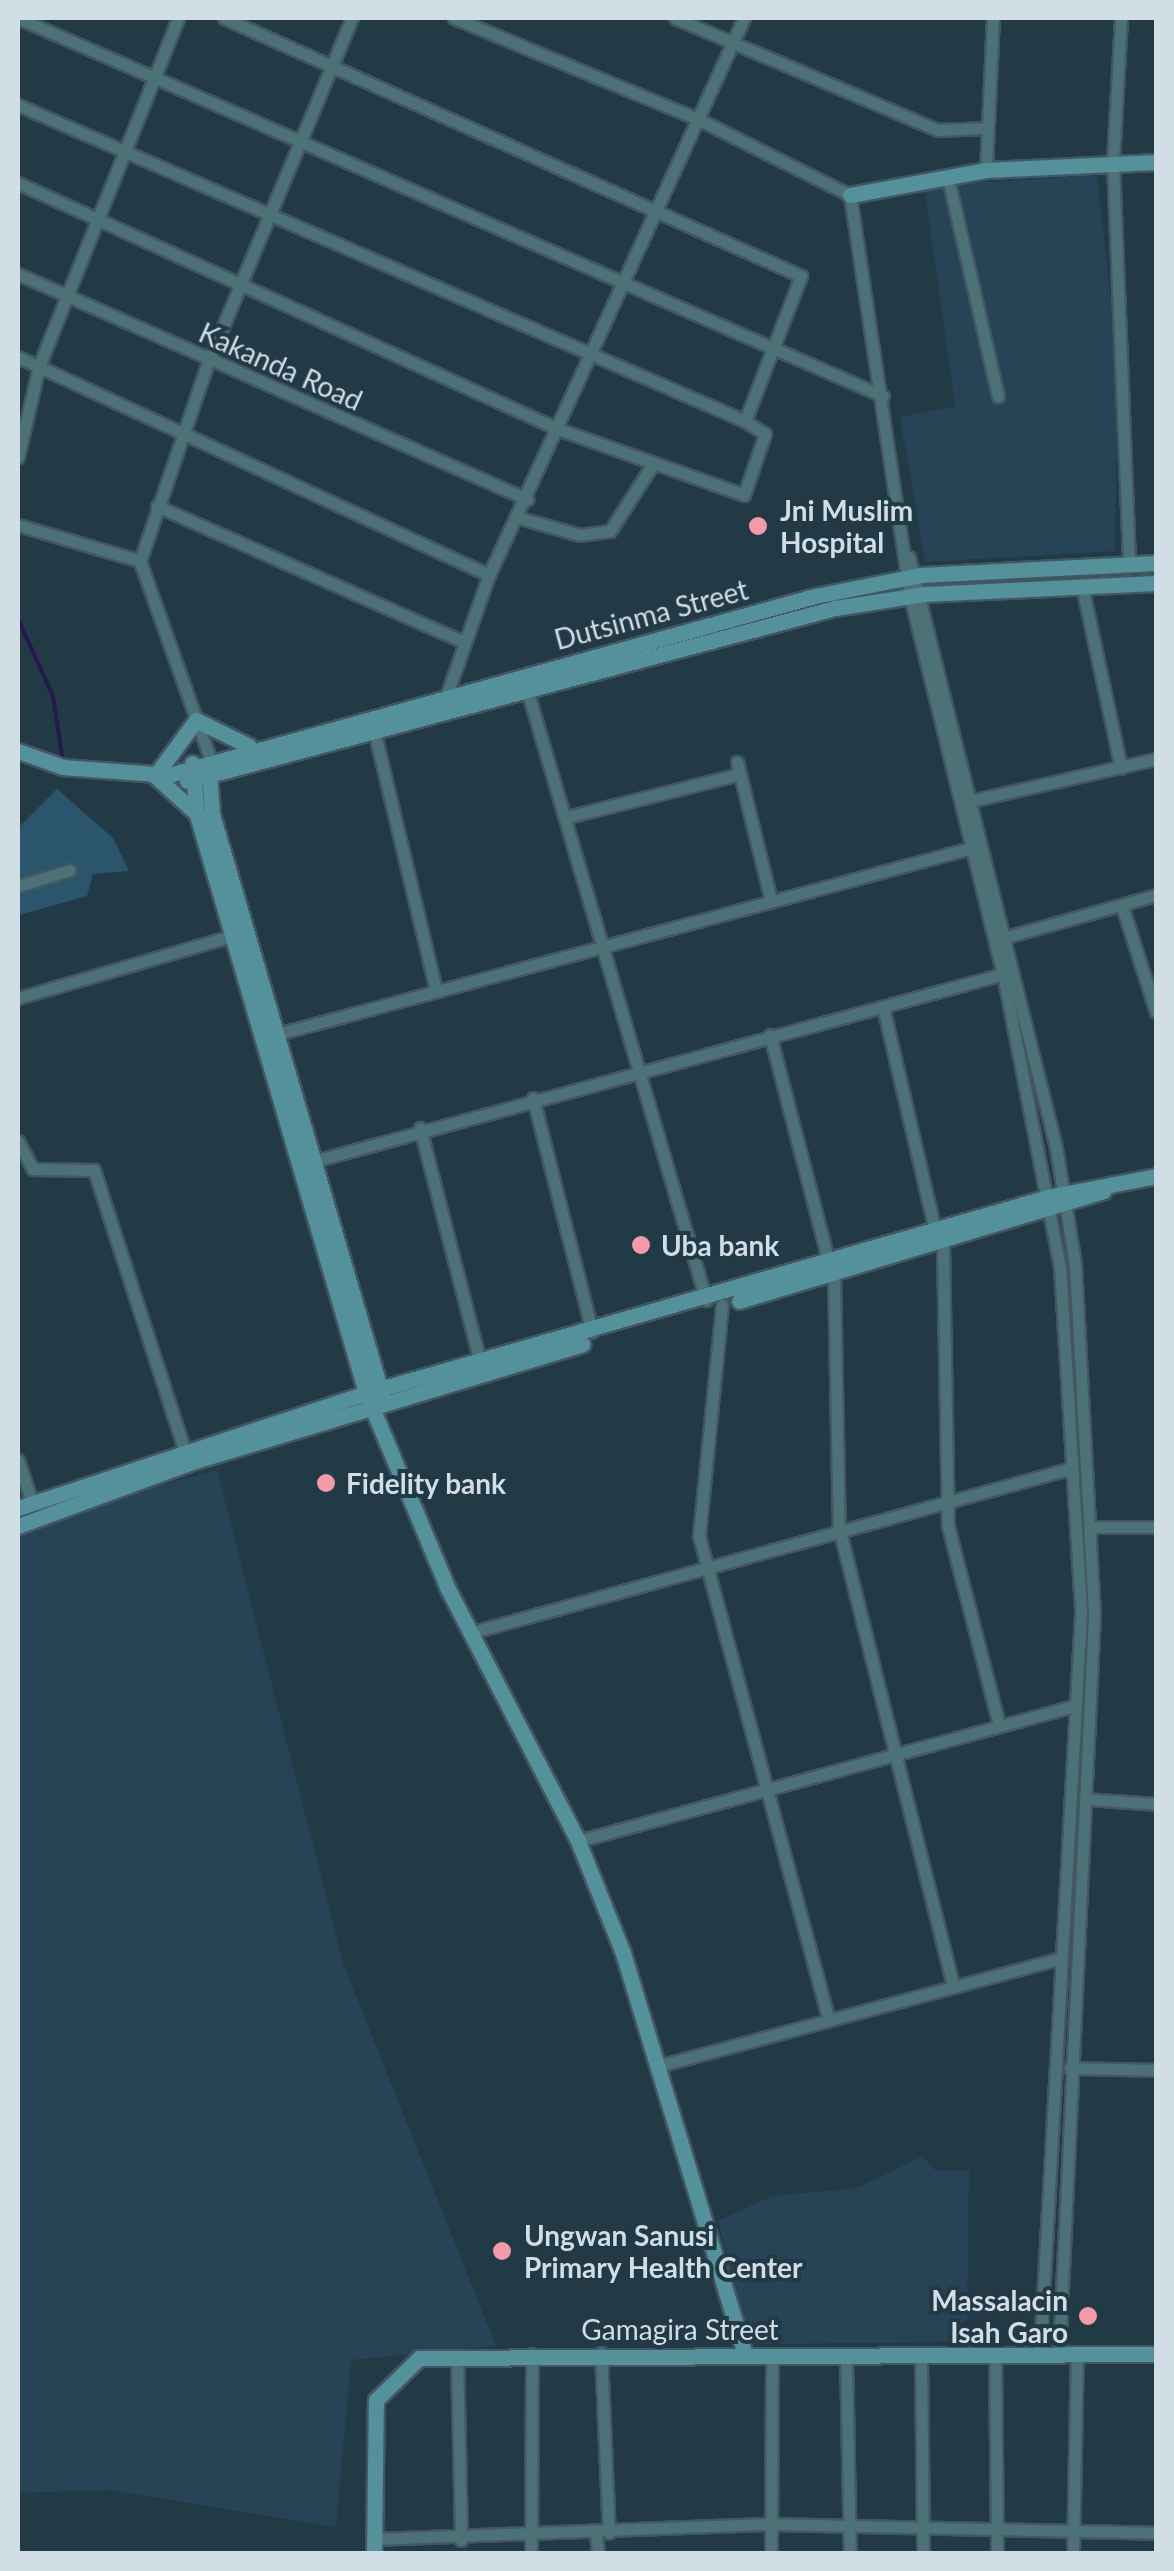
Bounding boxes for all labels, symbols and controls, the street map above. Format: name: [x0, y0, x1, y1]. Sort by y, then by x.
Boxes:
street label: Kakanda Road: [194, 315, 368, 417]
place label: Jni Muslim Hospital: [780, 493, 913, 559]
marker: Jni Muslim Hospital: [745, 513, 771, 539]
street label: Dutsinma Street: [551, 572, 751, 656]
place label: Uba bank: [661, 1228, 779, 1262]
marker: Uba bank: [630, 1234, 652, 1256]
place label: Fidelity bank: [346, 1466, 507, 1500]
marker: Fidelity bank: [315, 1472, 337, 1494]
place label: Ungwan Sanusi Primary Health Center: [524, 2218, 803, 2284]
marker: Ungwan Sanusi Primary Health Center: [489, 2238, 515, 2264]
place label: Massalacin Isah Garo: [931, 2283, 1068, 2349]
marker: Massalacin Isah Garo: [1077, 2305, 1099, 2327]
street label: Gamagira Street: [581, 2312, 779, 2346]

